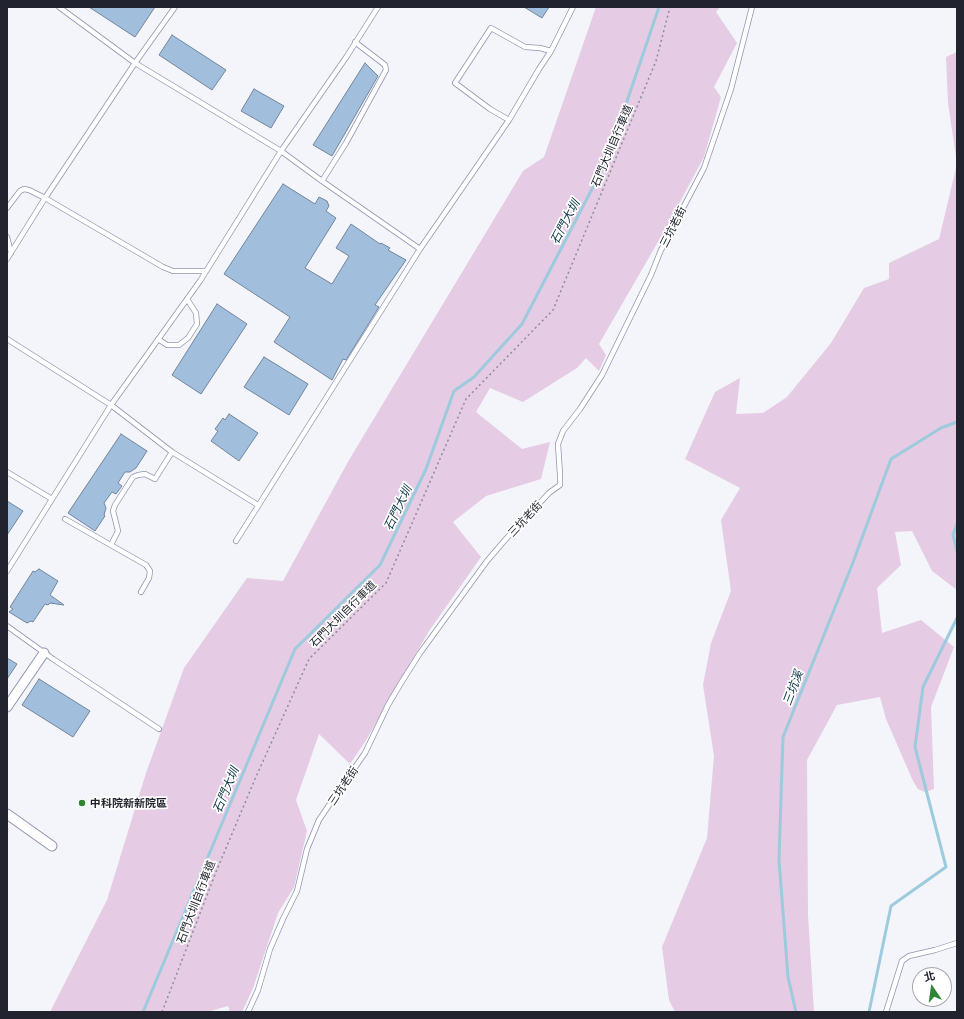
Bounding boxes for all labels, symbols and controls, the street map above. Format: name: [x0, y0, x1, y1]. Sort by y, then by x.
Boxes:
street label: 石門大圳自行車道: [589, 103, 635, 189]
water label: 石門大圳: [547, 197, 583, 247]
street label: 三坑老街: [657, 204, 689, 250]
water label: 石門大圳: [381, 483, 415, 533]
street label: 三坑老街: [505, 498, 545, 540]
street label: 石門大圳自行車道: [307, 578, 379, 650]
water label: 三坑溪: [780, 669, 806, 707]
street label: 三坑老街: [325, 764, 361, 808]
water label: 石門大圳: [210, 765, 242, 815]
place label: 中科院新新院區: [90, 796, 167, 810]
marker: 中科院新新院區: [77, 798, 87, 808]
street label: 石門大圳自行車道: [174, 859, 218, 945]
north arrow: [912, 967, 952, 1007]
text: 北: [923, 968, 936, 983]

